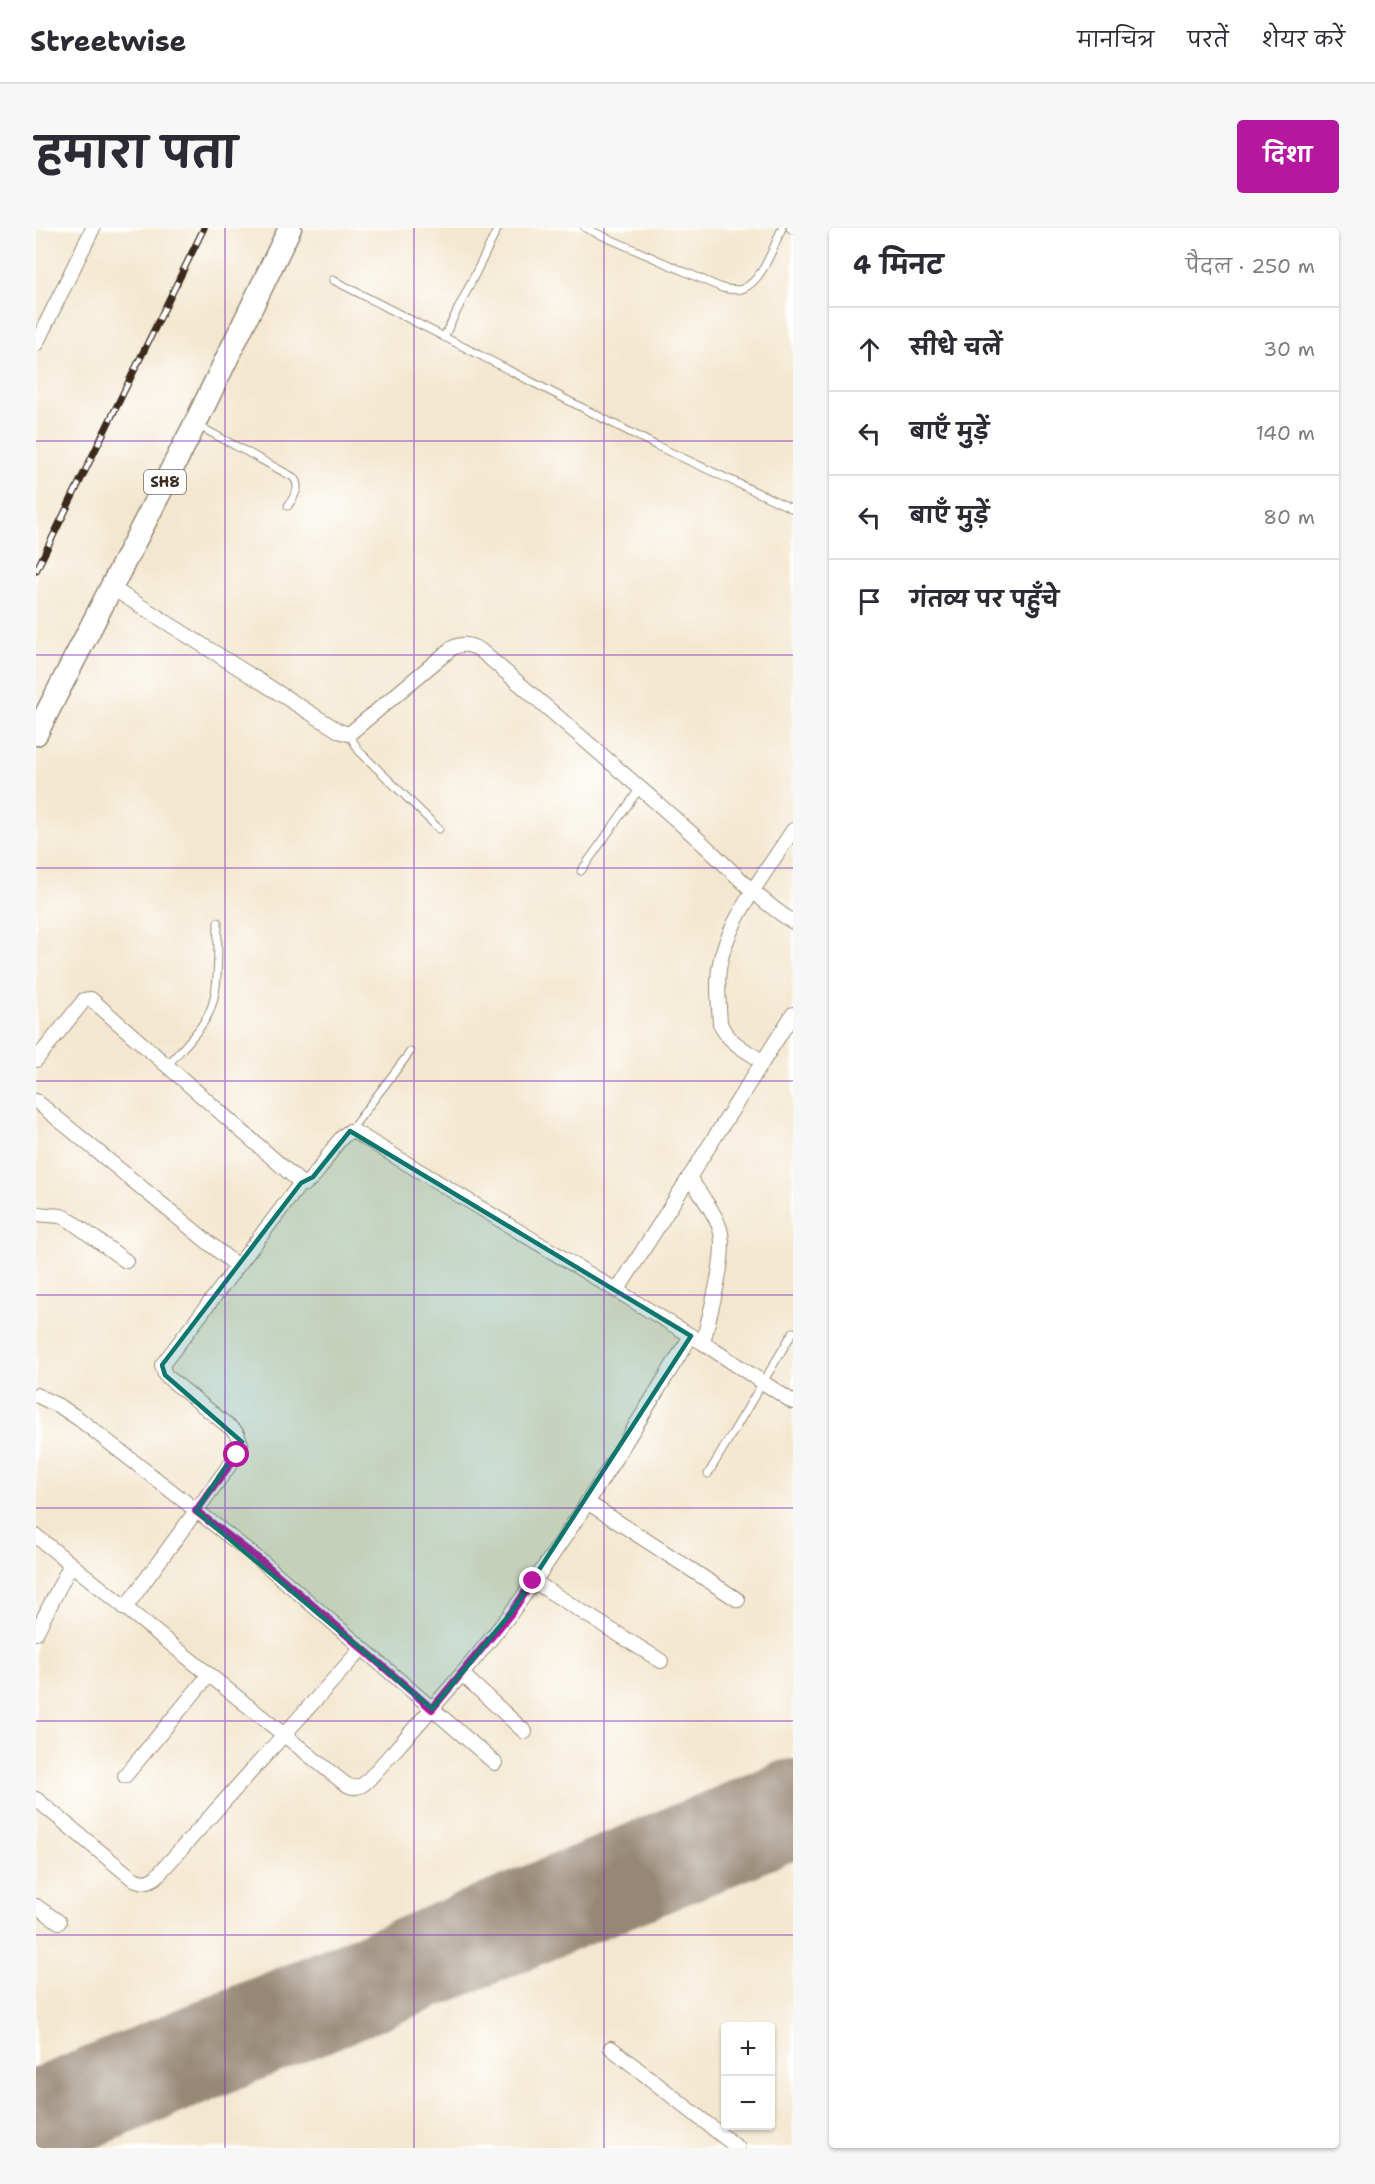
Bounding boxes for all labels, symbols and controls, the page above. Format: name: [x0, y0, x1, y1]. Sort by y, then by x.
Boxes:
text: Streetwise: [30, 22, 186, 60]
text: मानचित्र: [1077, 26, 1154, 54]
text: परतें: [1187, 26, 1229, 54]
text: शेयर करें: [1262, 26, 1345, 54]
button: दिशा: [1237, 120, 1339, 193]
text: हमारा पता: [36, 124, 237, 180]
text: 4 मिनट: [853, 247, 943, 282]
text: पैदल · 250 m: [1186, 253, 1315, 279]
icon: ahead: [853, 333, 886, 366]
text: सीधे चलें: [910, 333, 1002, 362]
text: 30 m: [1263, 336, 1315, 362]
icon: left: [853, 417, 886, 450]
text: बाएँ मुड़ें: [910, 417, 989, 446]
text: 140 m: [1256, 420, 1315, 446]
road number: SH8: [144, 470, 186, 494]
icon: left: [853, 501, 886, 534]
text: बाएँ मुड़ें: [910, 501, 989, 530]
text: 80 m: [1263, 504, 1315, 530]
icon: arrive: [853, 585, 886, 618]
text: गंतव्य पर पहुँचे: [910, 585, 1059, 614]
route start: [223, 1441, 249, 1467]
route end: [519, 1567, 545, 1593]
map controls: [721, 2022, 775, 2130]
button: +: [721, 2022, 775, 2076]
button: −: [721, 2076, 775, 2130]

